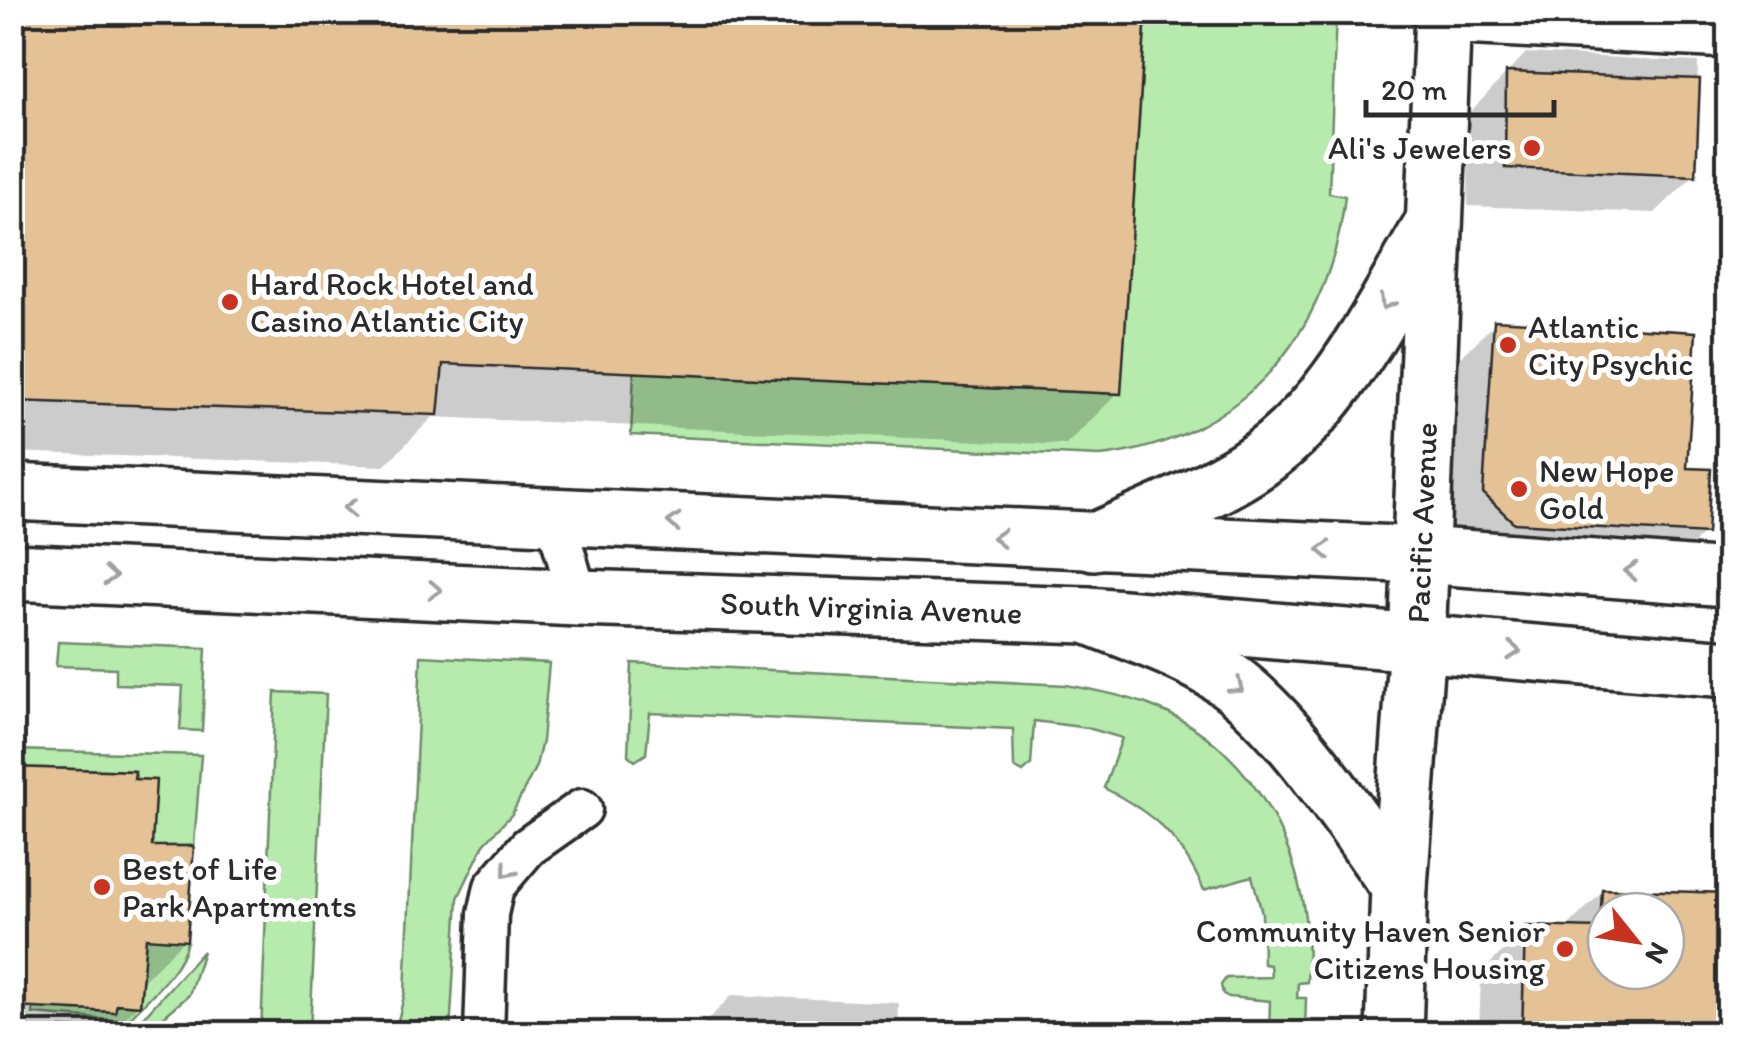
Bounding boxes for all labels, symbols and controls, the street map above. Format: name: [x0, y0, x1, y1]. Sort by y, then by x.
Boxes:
scale bar: [1366, 55, 1554, 117]
text: 20 m: [1381, 71, 1447, 108]
place label: Ali's Jewelers: [1328, 129, 1512, 167]
marker: Ali's Jewelers: [1521, 137, 1543, 159]
place label: Hard Rock Hotel and Casino Atlantic City: [250, 265, 534, 340]
marker: Hard Rock Hotel and Casino Atlantic City: [219, 291, 241, 313]
one-way arrow: [1379, 292, 1398, 310]
place label: Atlantic City Psychic: [1528, 308, 1693, 383]
marker: Atlantic City Psychic: [1497, 334, 1519, 356]
street label: Pacific Avenue: [1399, 422, 1445, 624]
place label: New Hope Gold: [1539, 452, 1674, 527]
marker: New Hope Gold: [1508, 478, 1530, 500]
one-way arrow: [341, 498, 357, 519]
one-way arrow: [666, 512, 682, 533]
one-way arrow: [990, 528, 1006, 549]
one-way arrow: [1315, 539, 1331, 560]
one-way arrow: [1623, 560, 1639, 582]
one-way arrow: [102, 566, 118, 587]
one-way arrow: [427, 579, 443, 600]
street label: South Virginia Avenue: [719, 584, 1023, 632]
one-way arrow: [1507, 640, 1523, 662]
one-way arrow: [1226, 676, 1244, 693]
place label: Best of Life Park Apartments: [122, 850, 357, 925]
one-way arrow: [501, 859, 519, 877]
marker: Best of Life Park Apartments: [91, 876, 113, 898]
north arrow: [1586, 891, 1686, 991]
place label: Community Haven Senior Citizens Housing: [1196, 912, 1546, 987]
text: N: [1638, 937, 1677, 970]
marker: Community Haven Senior Citizens Housing: [1554, 938, 1576, 960]

